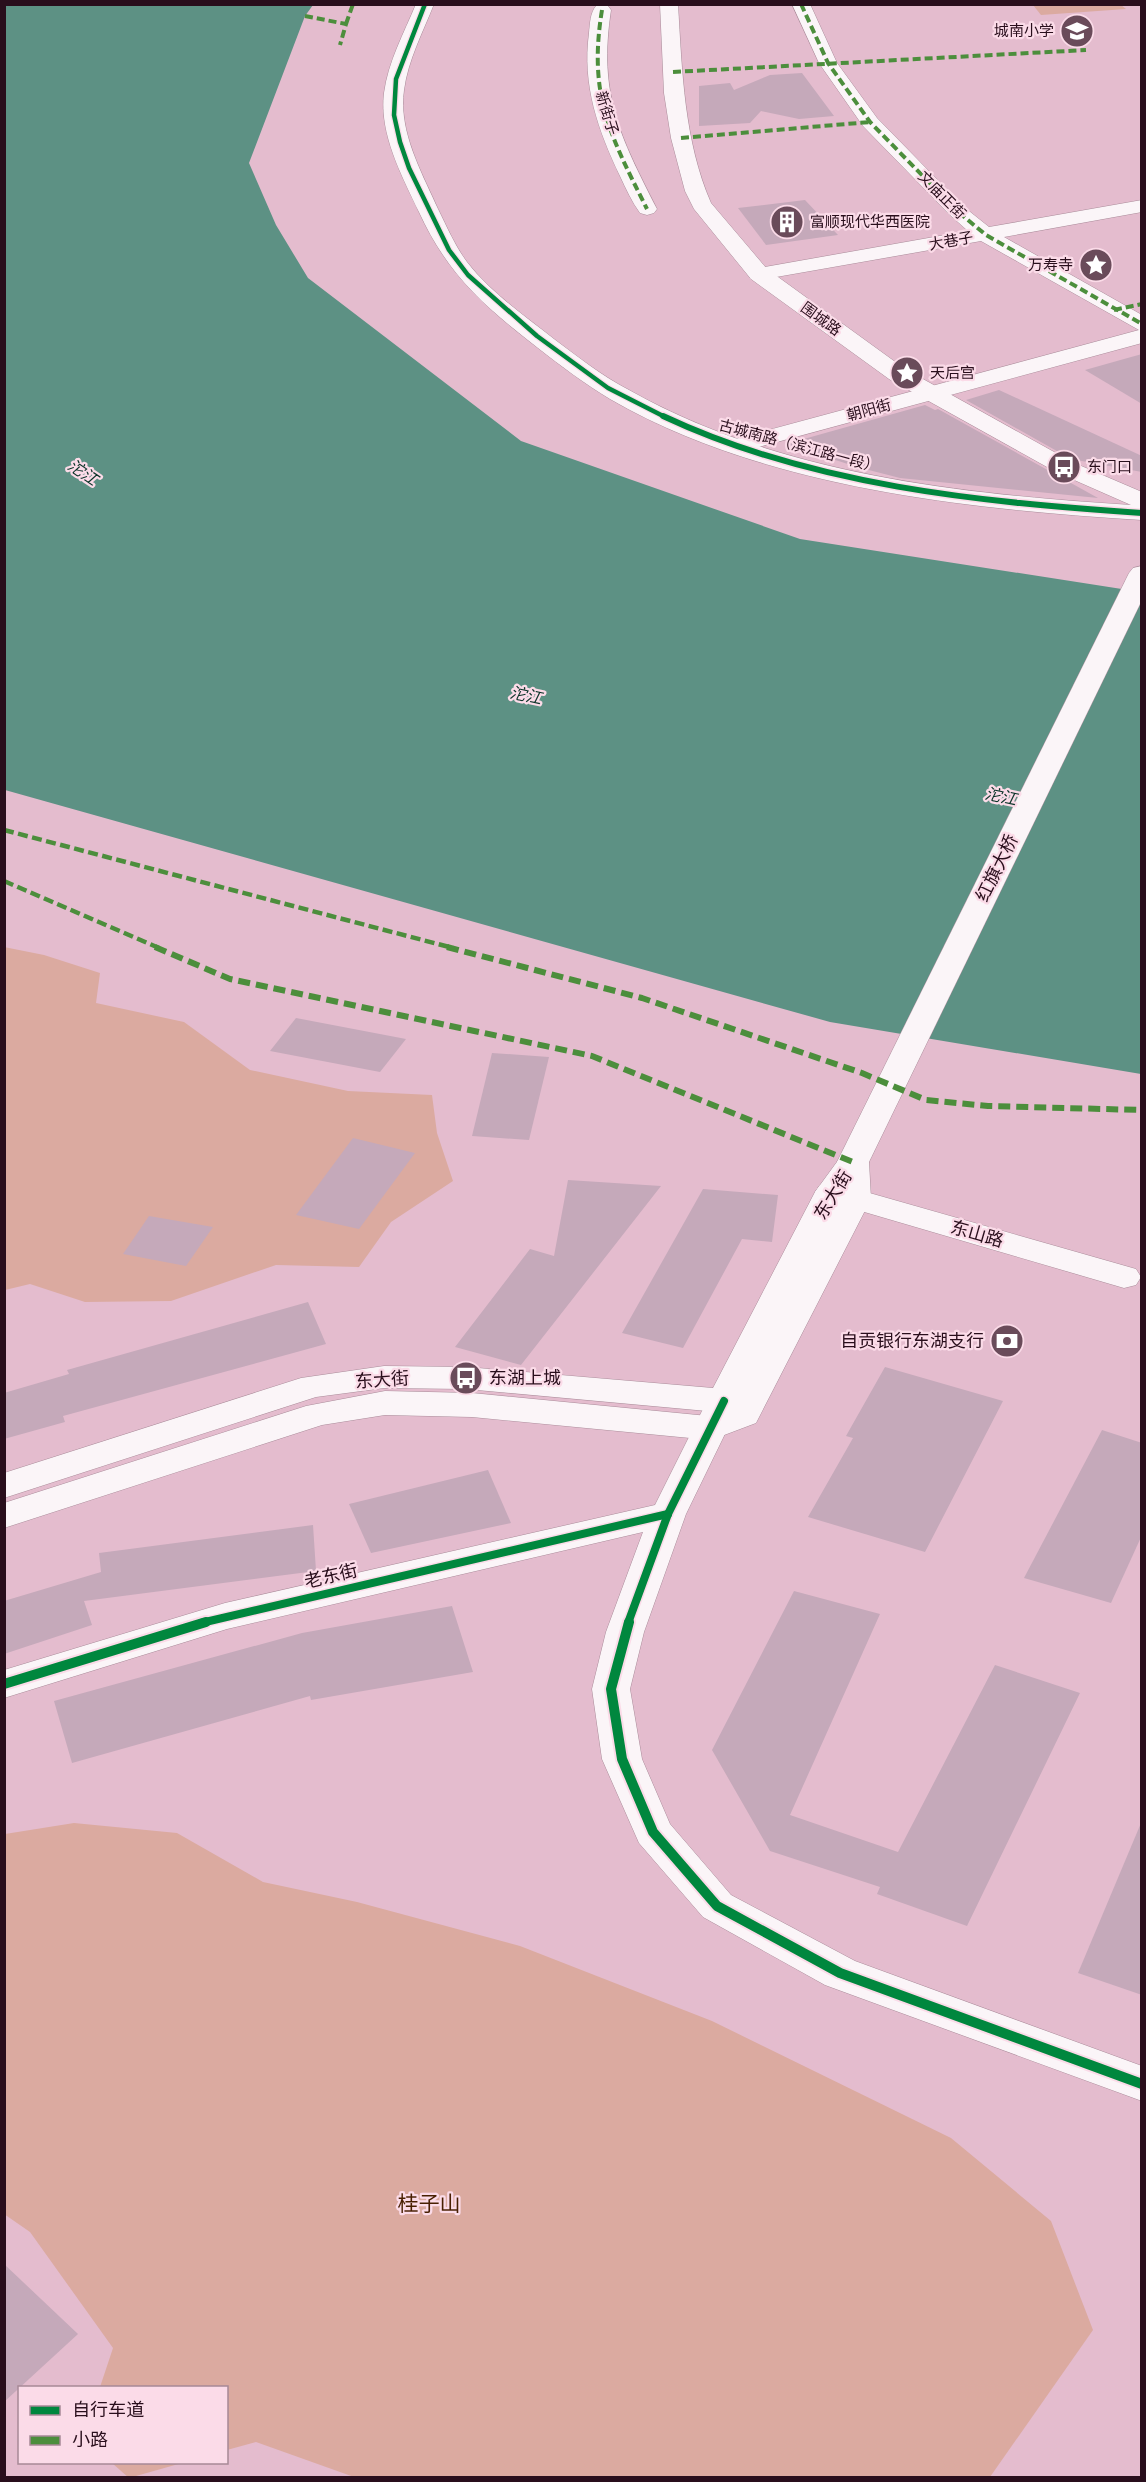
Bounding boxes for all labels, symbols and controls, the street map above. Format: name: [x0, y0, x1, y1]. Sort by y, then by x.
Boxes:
school or university icon: 城南小学: [1059, 13, 1095, 49]
place label: 城南小学: [994, 22, 1054, 39]
street label: 新街子: [593, 89, 622, 137]
street label: 文庙正街: [915, 167, 970, 222]
building icon: 富顺现代华西医院: [769, 204, 805, 240]
place label: 富顺现代华西医院: [810, 213, 930, 230]
street label: 大巷子: [927, 228, 975, 253]
place icon: 万寿寺: [1078, 247, 1114, 283]
place label: 万寿寺: [1028, 256, 1073, 273]
street label: 围城路: [798, 298, 844, 339]
place icon: 天后宫: [889, 355, 925, 391]
place label: 天后宫: [930, 364, 975, 381]
street label: 朝阳街: [845, 395, 893, 424]
street label: 古城南路（滨江路一段）: [717, 416, 881, 475]
bus stop icon: 东门口: [1046, 449, 1082, 485]
water label: 沱江: [64, 456, 103, 490]
place label: 东门口: [1087, 458, 1132, 475]
water label: 沱江: [508, 683, 545, 709]
water label: 沱江: [983, 784, 1020, 810]
street label: 红旗大桥: [971, 831, 1022, 905]
street label: 东大街: [809, 1166, 856, 1223]
street label: 东山路: [948, 1216, 1006, 1251]
bank icon: 自贡银行东湖支行: [989, 1323, 1025, 1359]
place label: 自贡银行东湖支行: [840, 1330, 984, 1351]
bus stop icon: 东湖上城: [448, 1360, 484, 1396]
street label: 东大街: [354, 1367, 410, 1392]
place label: 东湖上城: [489, 1367, 561, 1388]
street label: 老东街: [302, 1559, 360, 1592]
park label: 桂子山: [398, 2191, 461, 2216]
legend: [18, 2386, 228, 2464]
text: 自行车道: [72, 2399, 144, 2420]
text: 小路: [72, 2429, 108, 2450]

